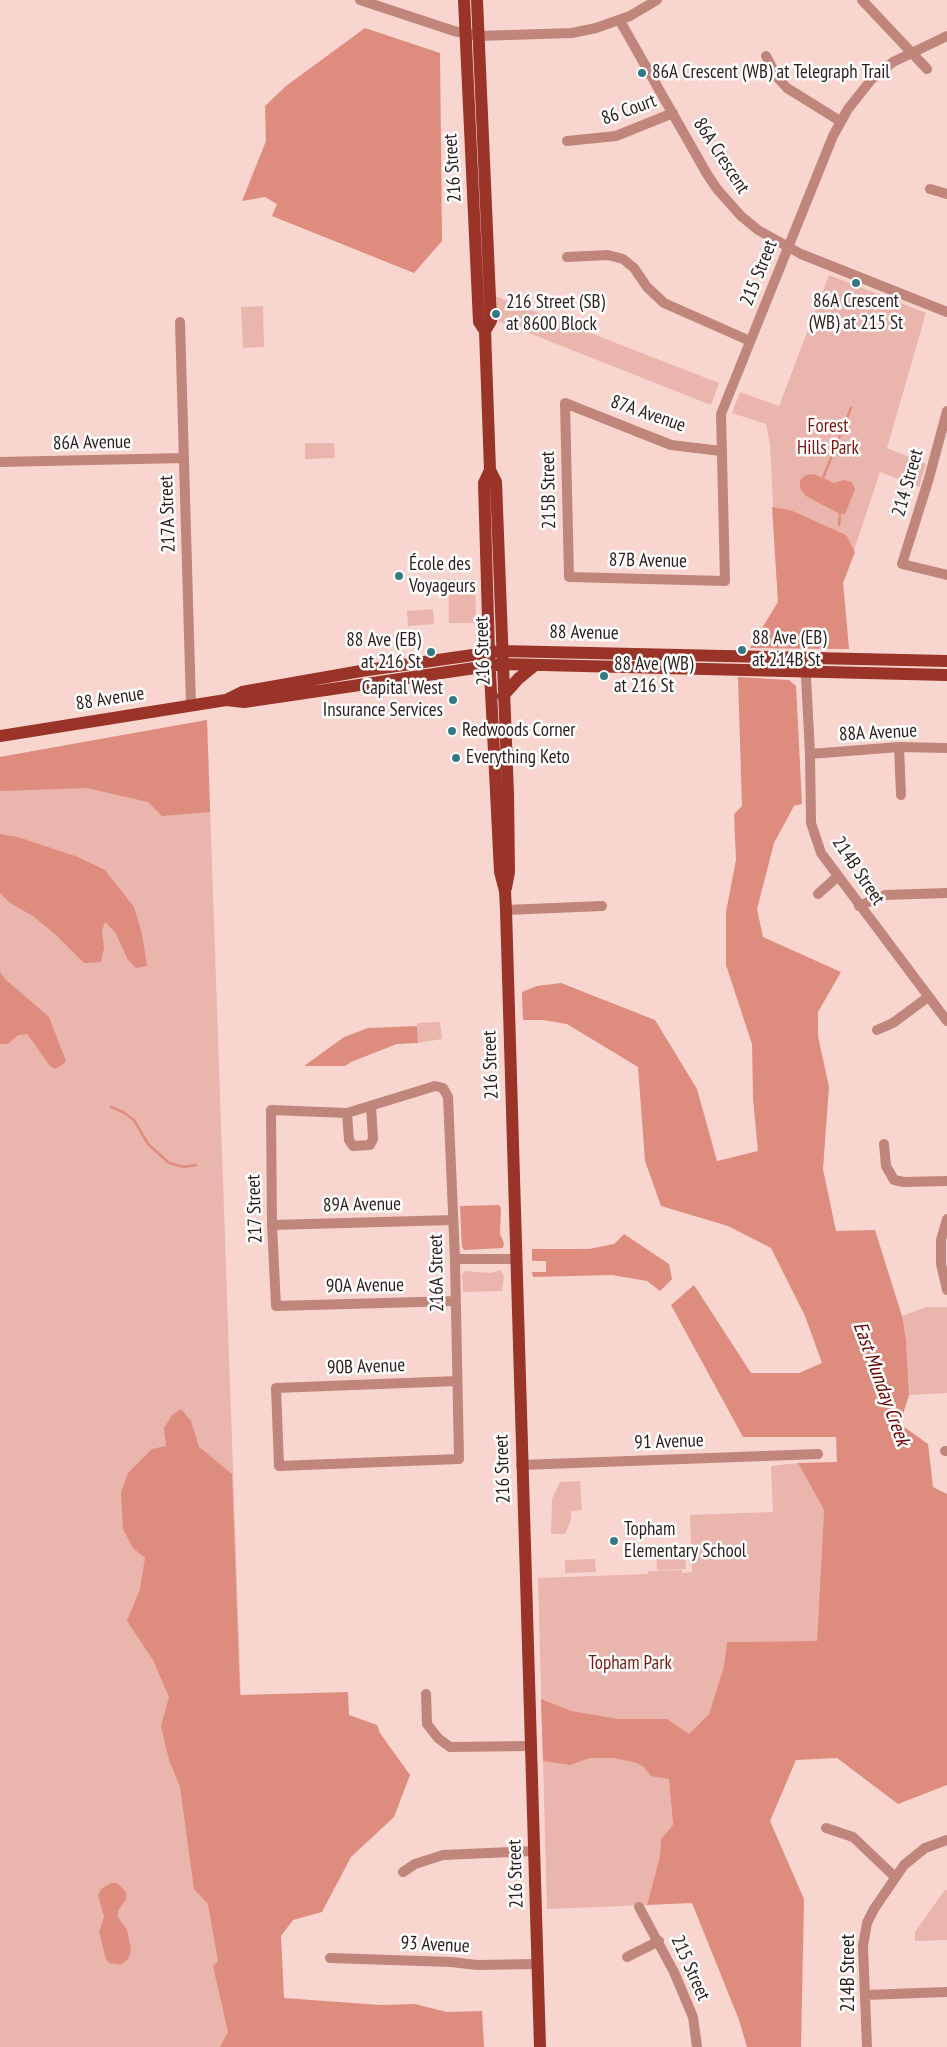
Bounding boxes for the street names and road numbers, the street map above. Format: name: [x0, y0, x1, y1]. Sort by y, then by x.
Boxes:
street label: 86 Court: [598, 90, 660, 130]
street label: 86A Crescent: [688, 114, 754, 198]
street label: 216 Street: [439, 133, 467, 203]
street label: 215 Street: [736, 237, 782, 309]
street label: 87A Avenue: [607, 391, 689, 437]
street label: 86A Avenue: [53, 431, 131, 455]
street label: 214 Street: [888, 447, 928, 519]
street label: 215B Street: [537, 451, 561, 529]
street label: 217A Street: [155, 475, 181, 553]
street label: 87B Avenue: [609, 549, 687, 573]
street label: 216 Street: [470, 616, 496, 686]
street label: 88 Avenue: [549, 621, 619, 645]
street label: 88 Avenue: [74, 682, 146, 716]
street label: 88A Avenue: [838, 720, 918, 746]
street label: 214B Street: [827, 832, 889, 910]
street label: 216 Street: [478, 1030, 504, 1100]
street label: 217 Street: [242, 1174, 268, 1244]
street label: 89A Avenue: [323, 1193, 401, 1217]
street label: 216A Street: [425, 1234, 449, 1312]
street label: 90A Avenue: [326, 1274, 404, 1298]
street label: 90B Avenue: [327, 1354, 405, 1380]
street label: 91 Avenue: [634, 1429, 704, 1455]
street label: 216 Street: [490, 1434, 516, 1504]
street label: 216 Street: [503, 1839, 529, 1909]
street label: 93 Avenue: [400, 1932, 470, 1958]
street label: 215 Street: [666, 1932, 714, 2004]
street label: 214B Street: [838, 1934, 860, 2012]

